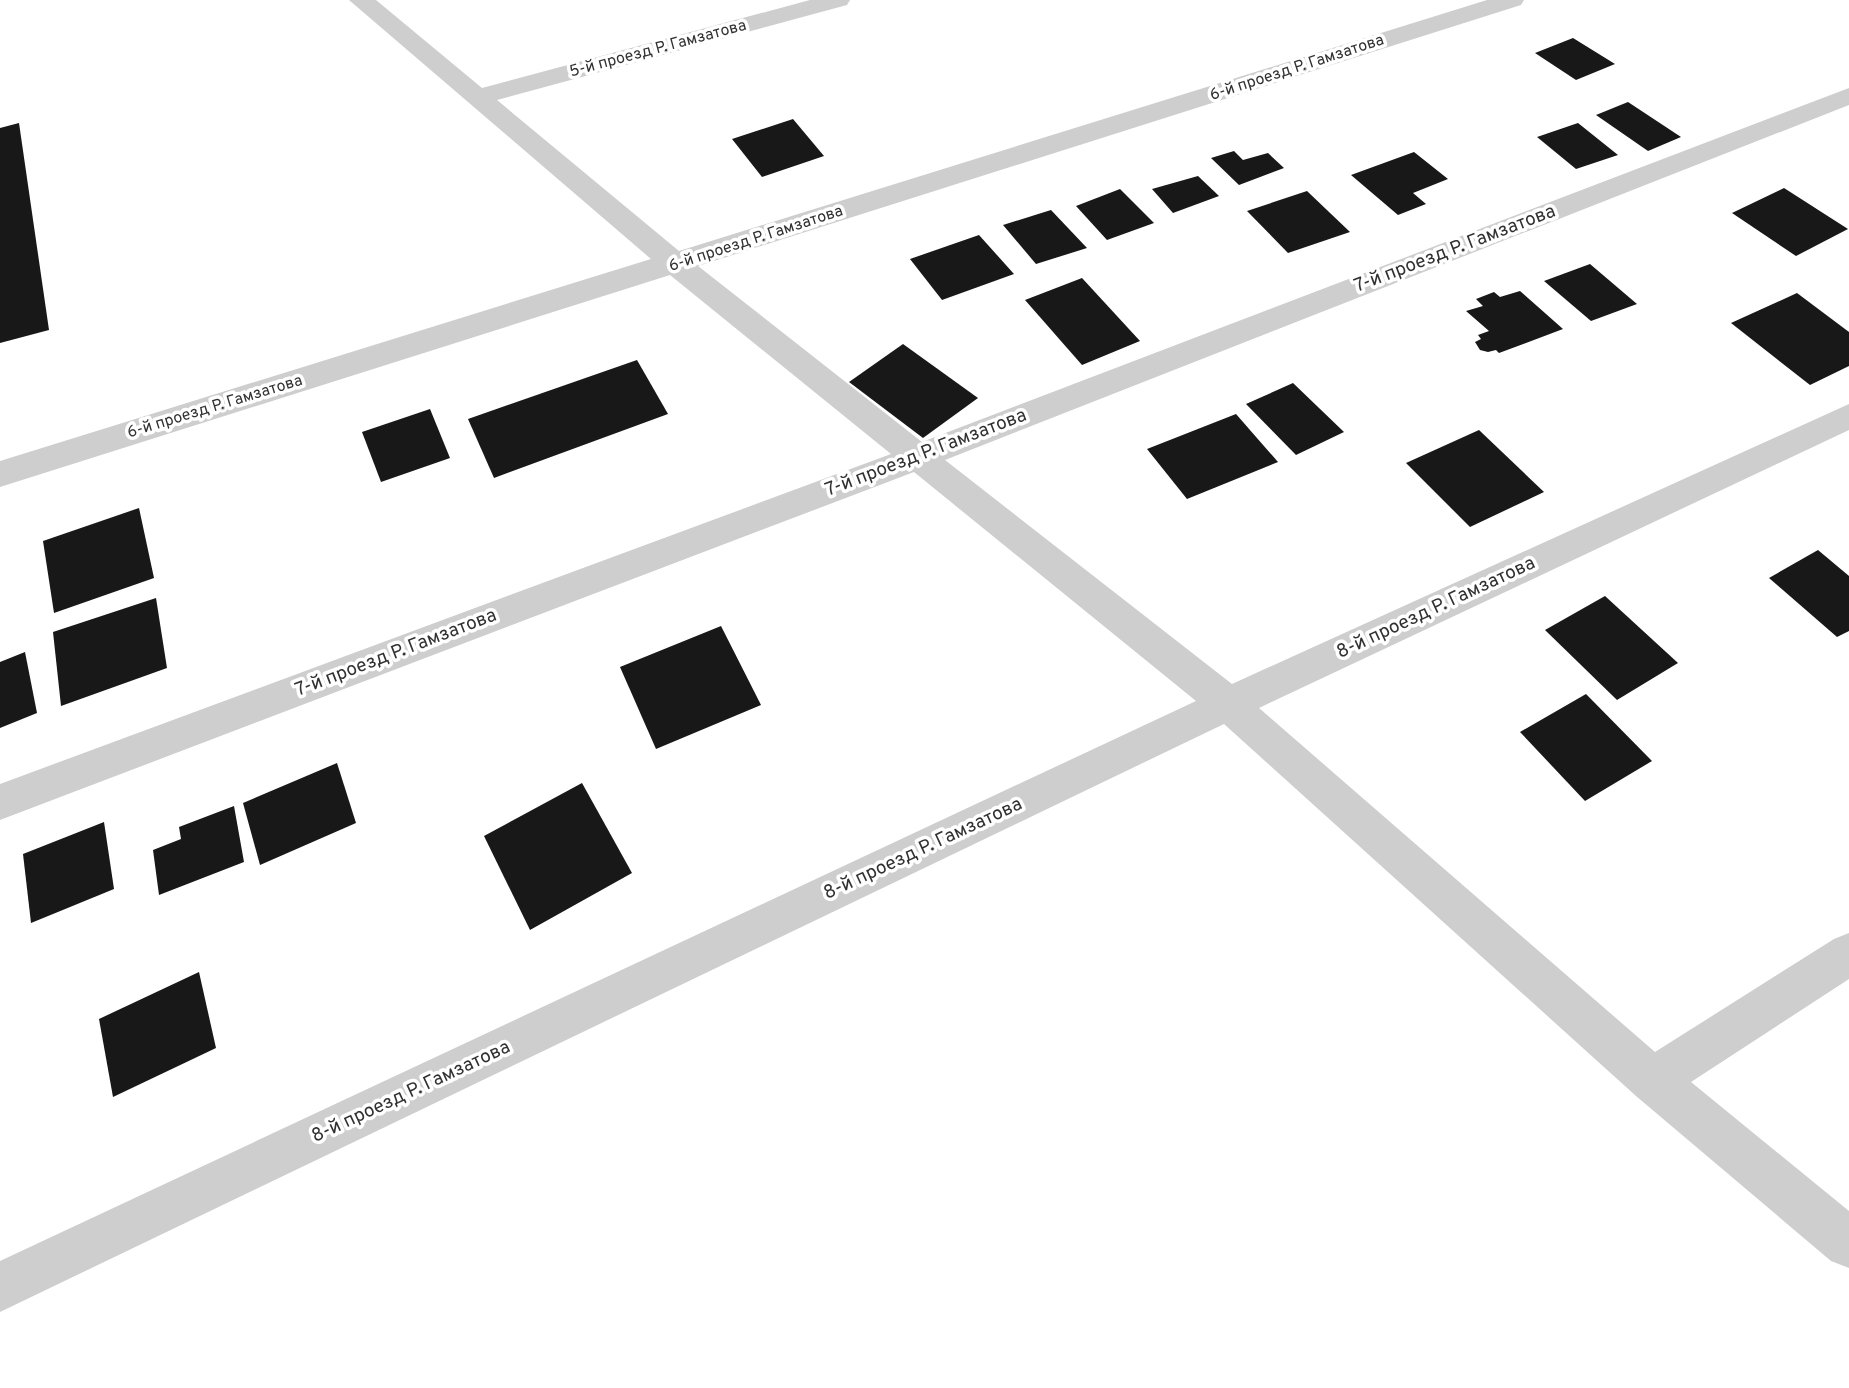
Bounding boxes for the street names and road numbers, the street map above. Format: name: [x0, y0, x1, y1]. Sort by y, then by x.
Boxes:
street label: 5-й проезд Р. Гамзатова: [567, 16, 749, 82]
street label: 6-й проезд Р. Гамзатова: [1207, 30, 1387, 106]
street label: 7-й проезд Р. Гамзатова: [1351, 199, 1559, 299]
street label: 6-й проезд Р. Гамзатова: [666, 201, 846, 277]
street label: 6-й проезд Р. Гамзатова: [125, 371, 305, 443]
street label: 7-й проезд Р. Гамзатова: [822, 403, 1030, 503]
street label: 8-й проезд Р. Гамзатова: [1333, 551, 1539, 665]
street label: 7-й проезд Р. Гамзатова: [292, 603, 500, 703]
street label: 8-й проезд Р. Гамзатова: [820, 792, 1026, 906]
street label: 8-й проезд Р. Гамзатова: [308, 1035, 514, 1149]

